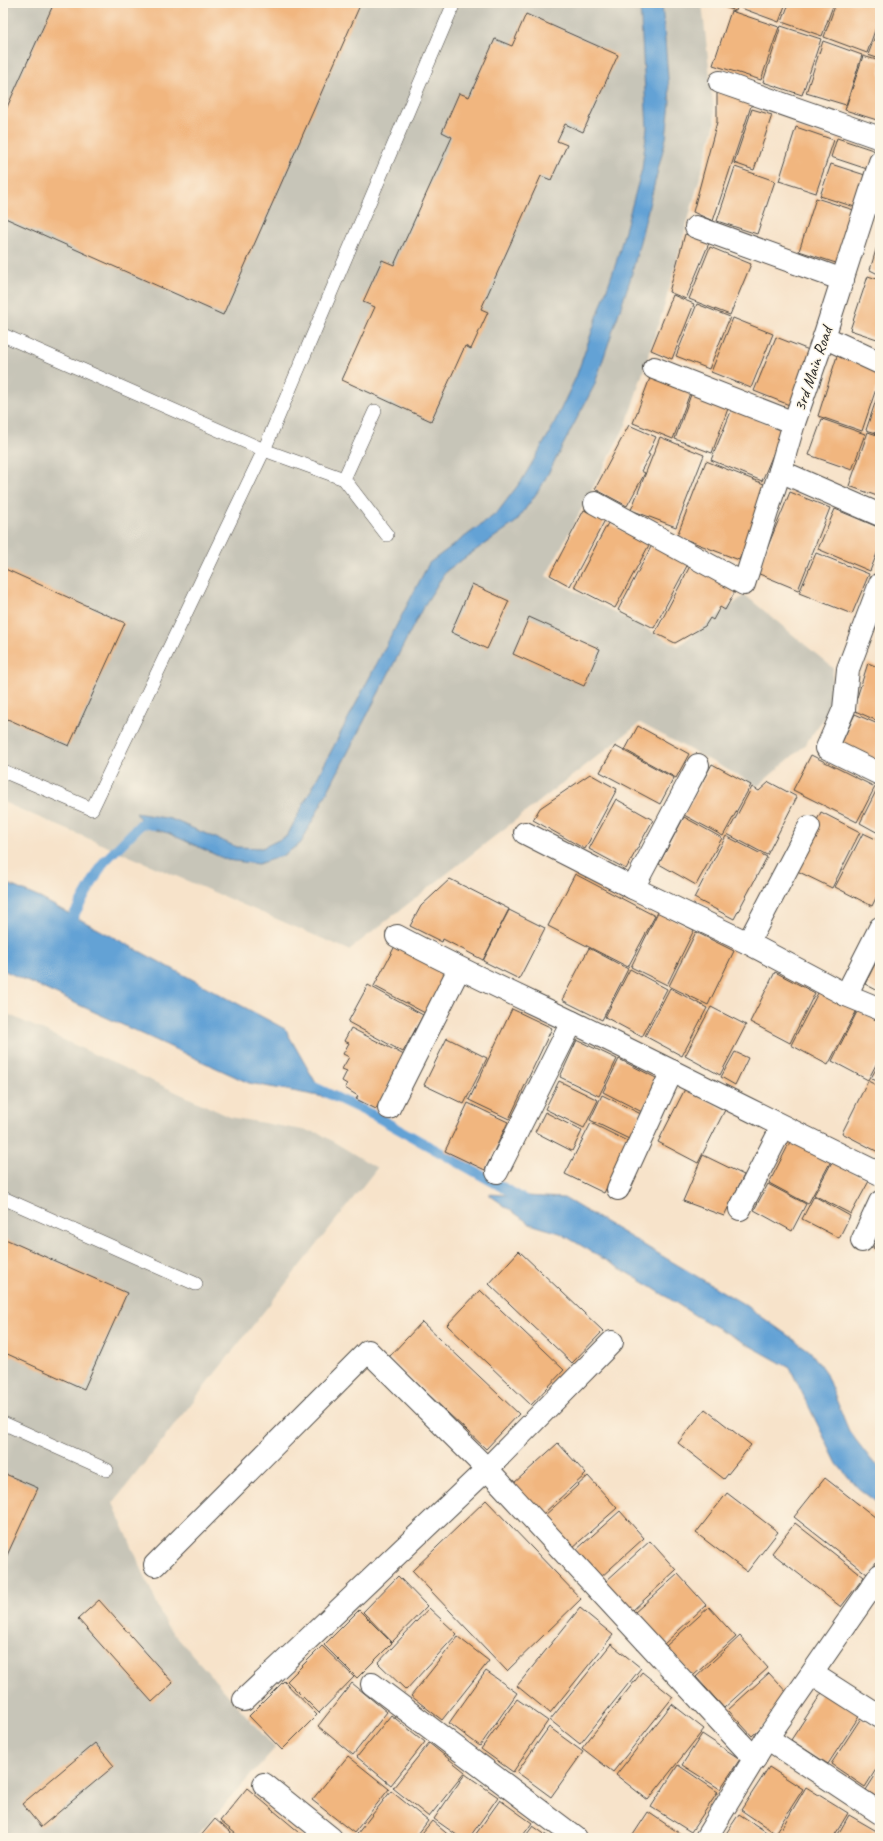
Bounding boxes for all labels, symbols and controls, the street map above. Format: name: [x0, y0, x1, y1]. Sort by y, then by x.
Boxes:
street label: 3rd Main Road: [789, 322, 838, 414]

